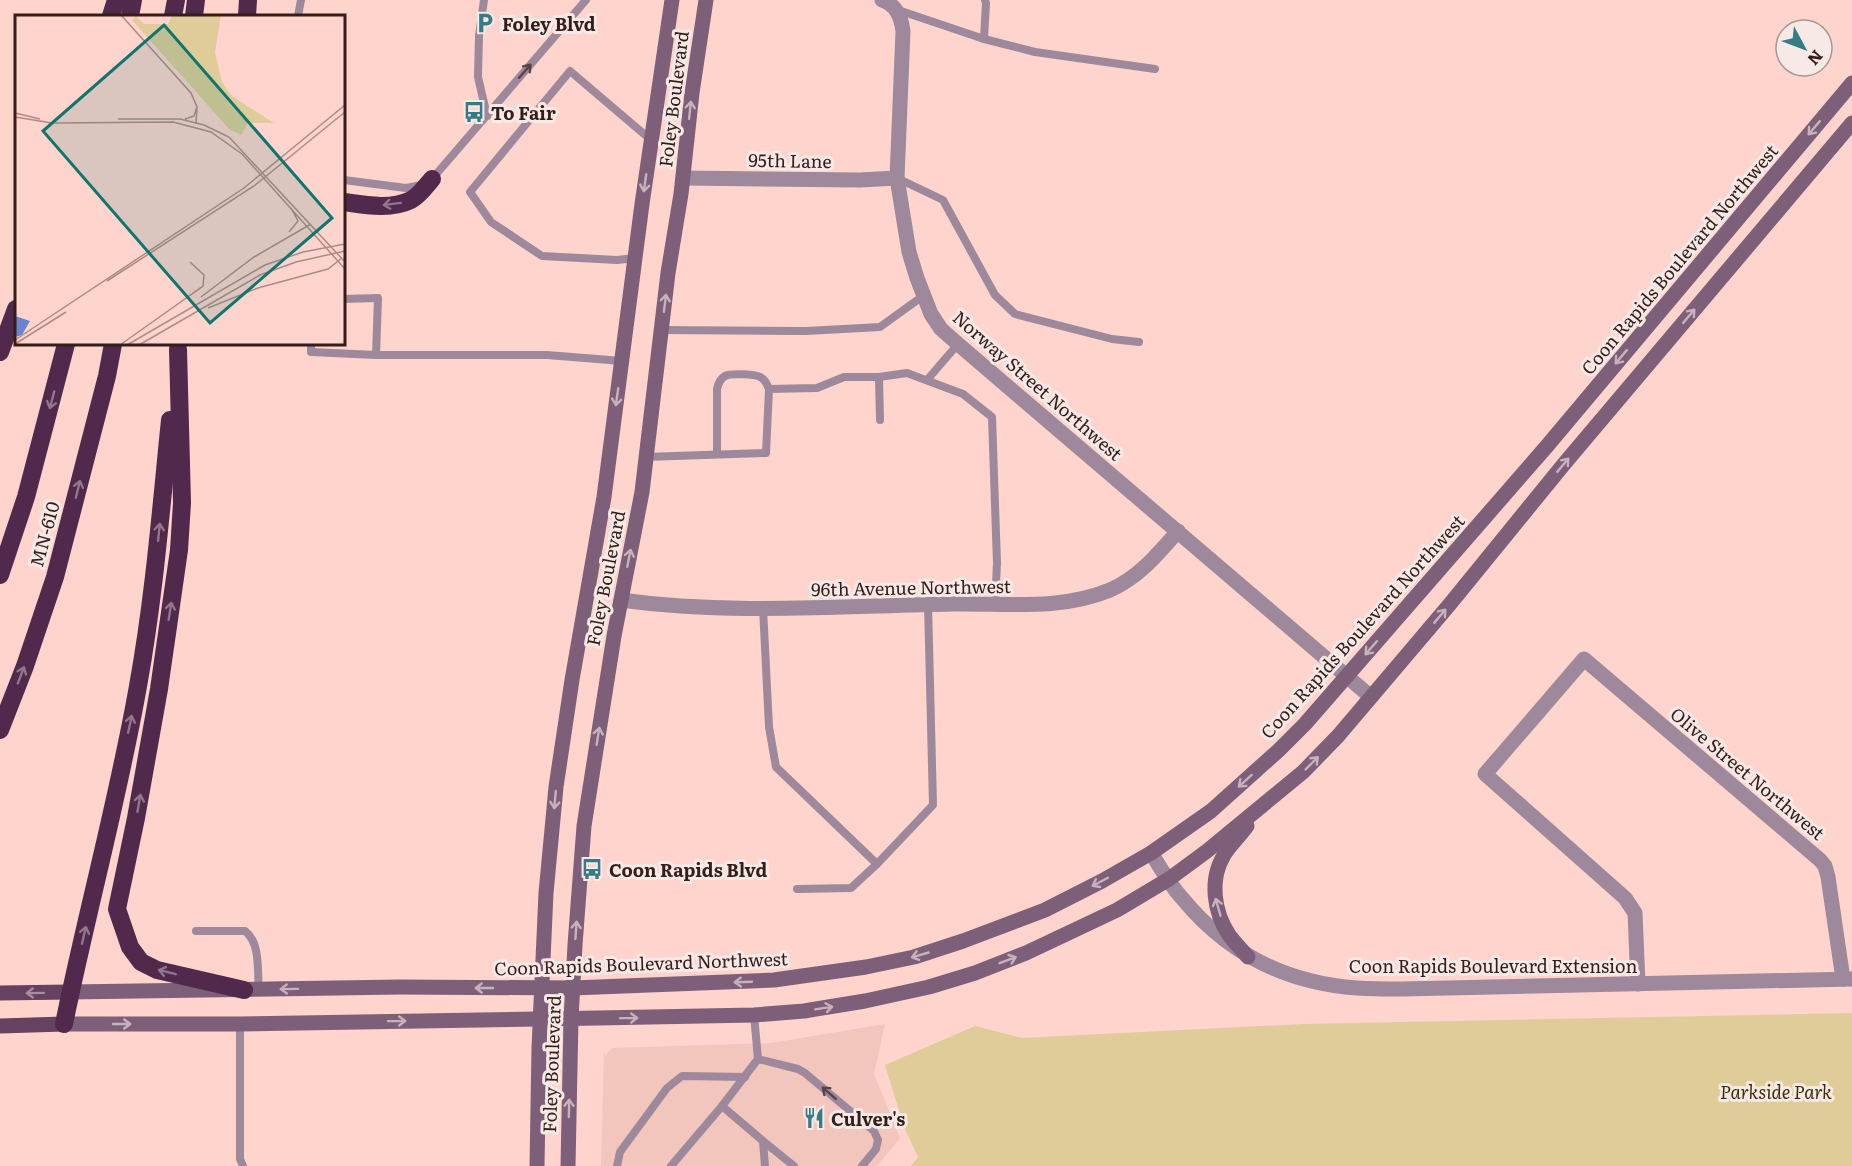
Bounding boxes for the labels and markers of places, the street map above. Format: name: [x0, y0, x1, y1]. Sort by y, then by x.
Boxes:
place label: Foley Blvd: [502, 10, 596, 37]
parking icon: Foley Blvd: [473, 11, 497, 35]
place label: To Fair: [491, 99, 556, 126]
bus stop icon: To Fair: [462, 100, 486, 124]
place label: Coon Rapids Blvd: [609, 856, 767, 883]
bus stop icon: Coon Rapids Blvd: [580, 857, 604, 881]
place label: Culver's: [831, 1105, 905, 1132]
restaurant icon: Culver's: [802, 1106, 826, 1130]

